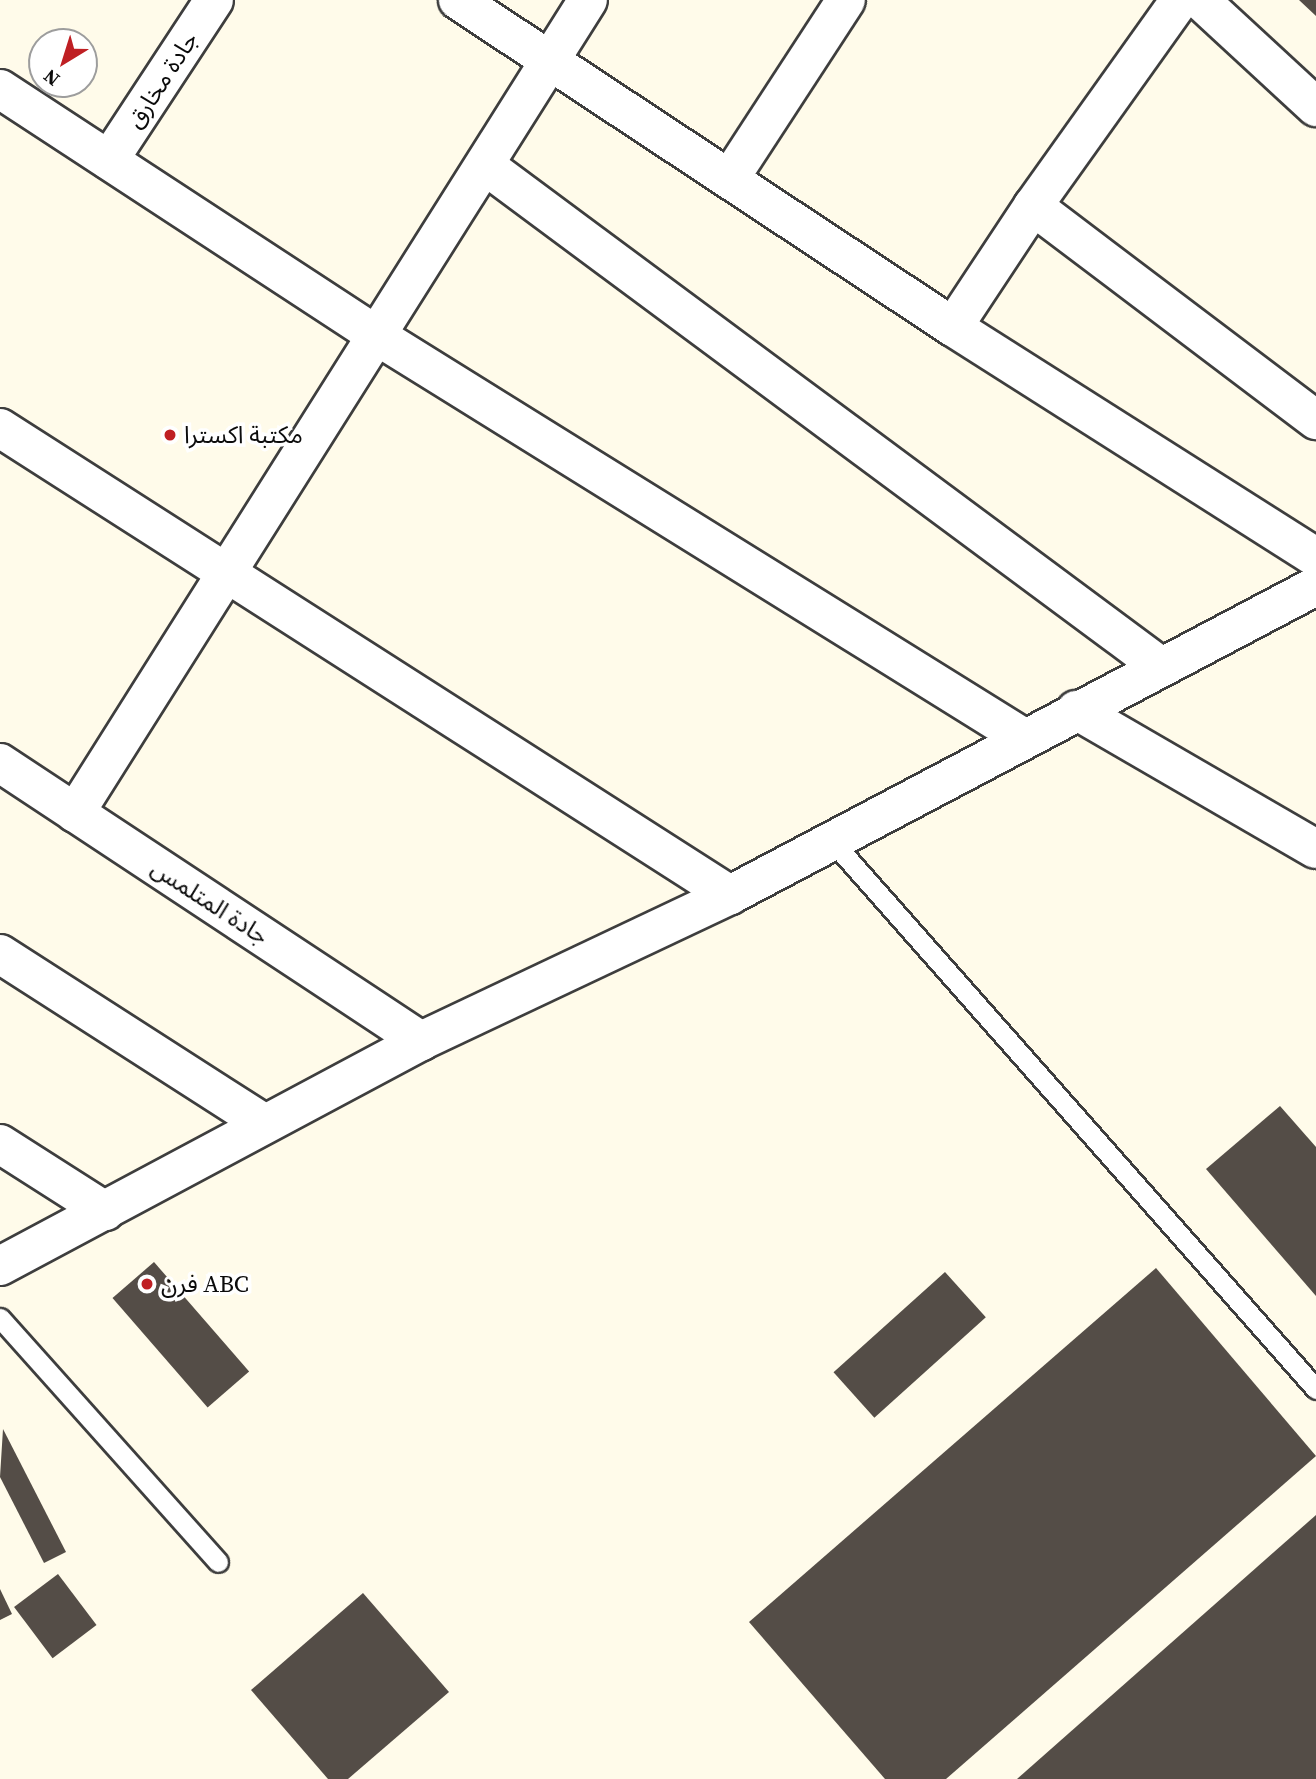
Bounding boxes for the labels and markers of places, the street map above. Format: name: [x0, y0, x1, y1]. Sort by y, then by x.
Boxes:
place label: مكتبة اكسترا: [184, 421, 303, 449]
marker: مكتبة اكسترا: [162, 427, 178, 443]
place label: فرن ABC: [161, 1270, 249, 1298]
marker: فرن ABC: [139, 1276, 155, 1292]

